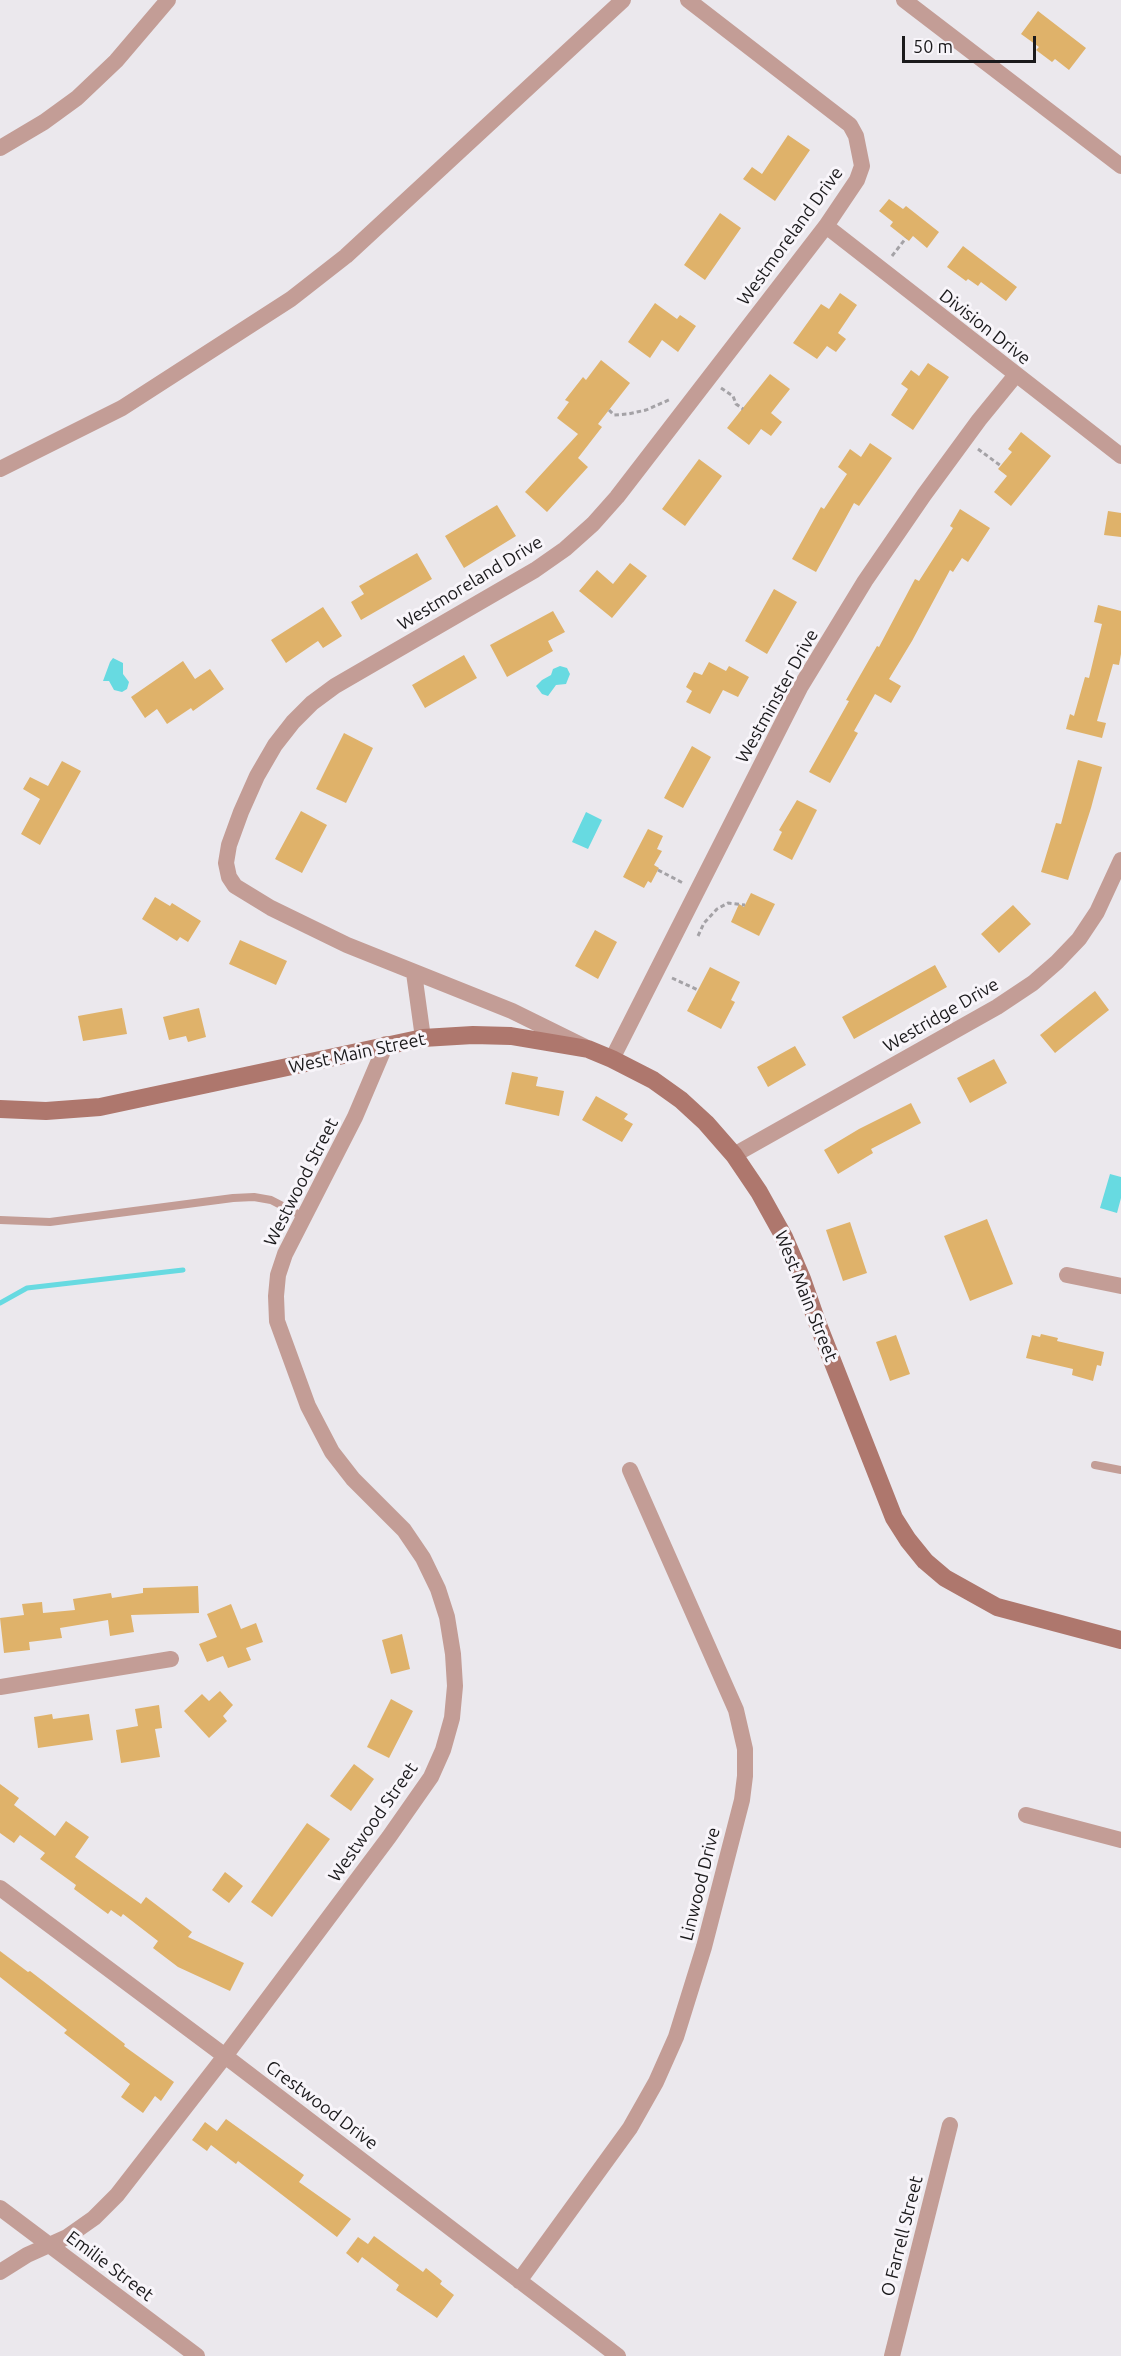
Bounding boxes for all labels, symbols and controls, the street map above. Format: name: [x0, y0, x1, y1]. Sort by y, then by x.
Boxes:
scale bar: [905, 24, 1038, 62]
text: 50 m: [913, 36, 953, 56]
street label: Westmoreland Drive: [733, 163, 847, 309]
street label: Division Drive: [935, 285, 1035, 369]
street label: Westmoreland Drive: [394, 531, 546, 635]
street label: Westminster Drive: [731, 625, 823, 767]
street label: Westridge Drive: [879, 973, 1003, 1057]
street label: West Main Street: [287, 1028, 427, 1078]
street label: Westwood Street: [259, 1114, 343, 1250]
street label: West Main Street: [770, 1227, 842, 1365]
street label: Westwood Street: [324, 1758, 422, 1886]
street label: Linwood Drive: [675, 1825, 725, 1943]
street label: Crestwood Drive: [262, 2056, 382, 2154]
street label: O Farrell Street: [877, 2173, 927, 2299]
street label: Emilie Street: [62, 2226, 158, 2306]

